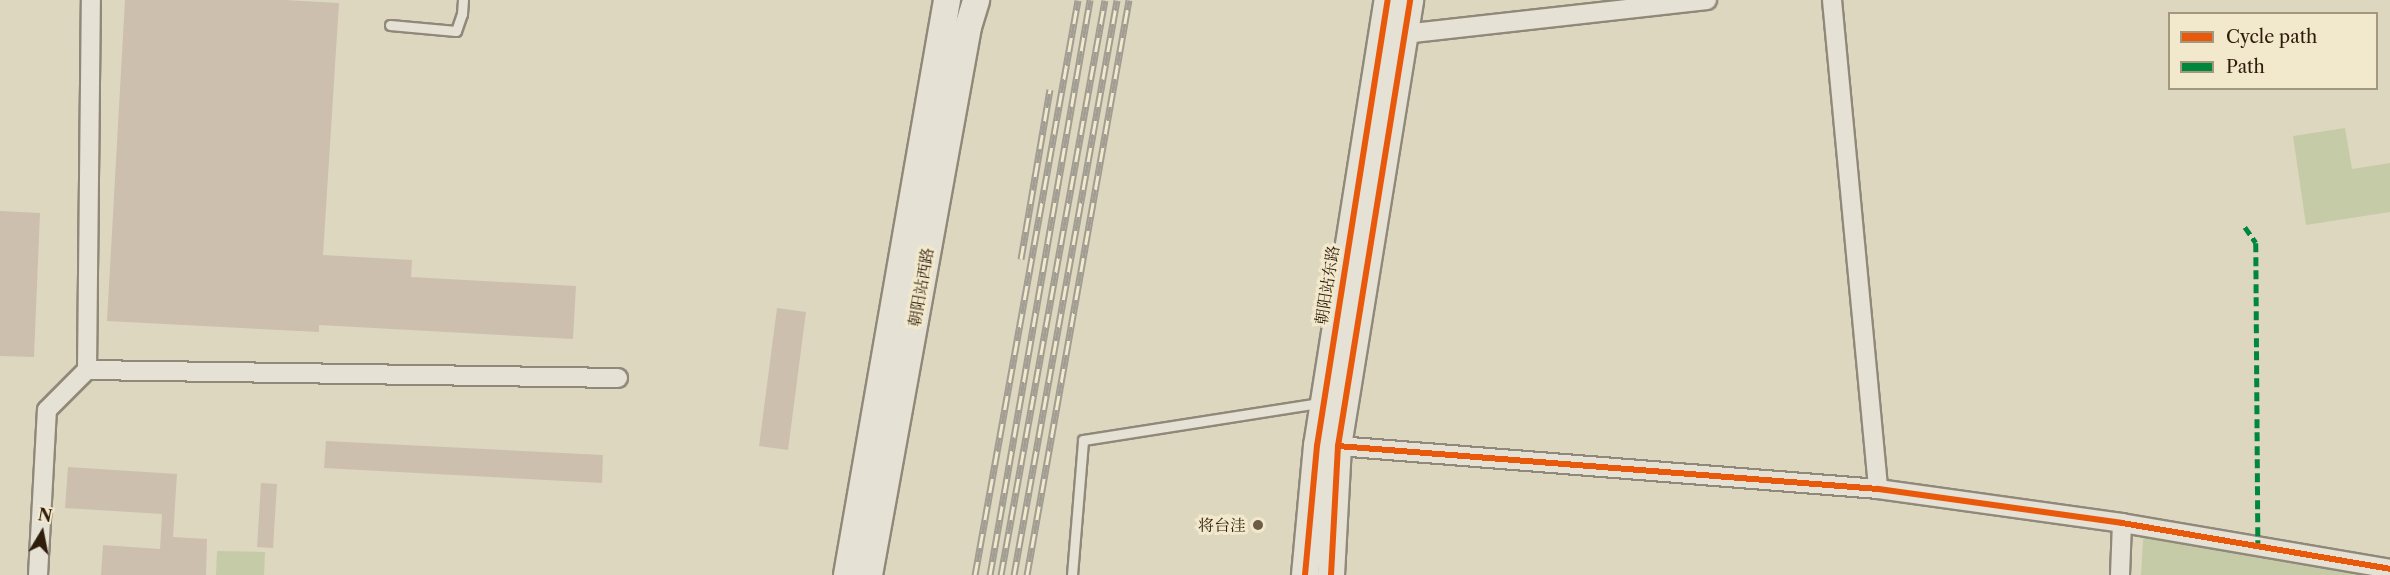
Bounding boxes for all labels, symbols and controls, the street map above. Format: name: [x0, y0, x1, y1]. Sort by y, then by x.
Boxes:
legend: [2168, 12, 2378, 90]
text: Cycle path: [2226, 26, 2317, 48]
text: Path: [2226, 56, 2265, 78]
street label: 朝阳站东路: [1311, 244, 1343, 326]
street label: 朝阳站西路: [905, 246, 937, 328]
north arrow: [12, 503, 72, 563]
text: N: [37, 504, 54, 526]
place label: 将台洼: [1198, 515, 1246, 535]
marker: 将台洼: [1251, 518, 1265, 532]

